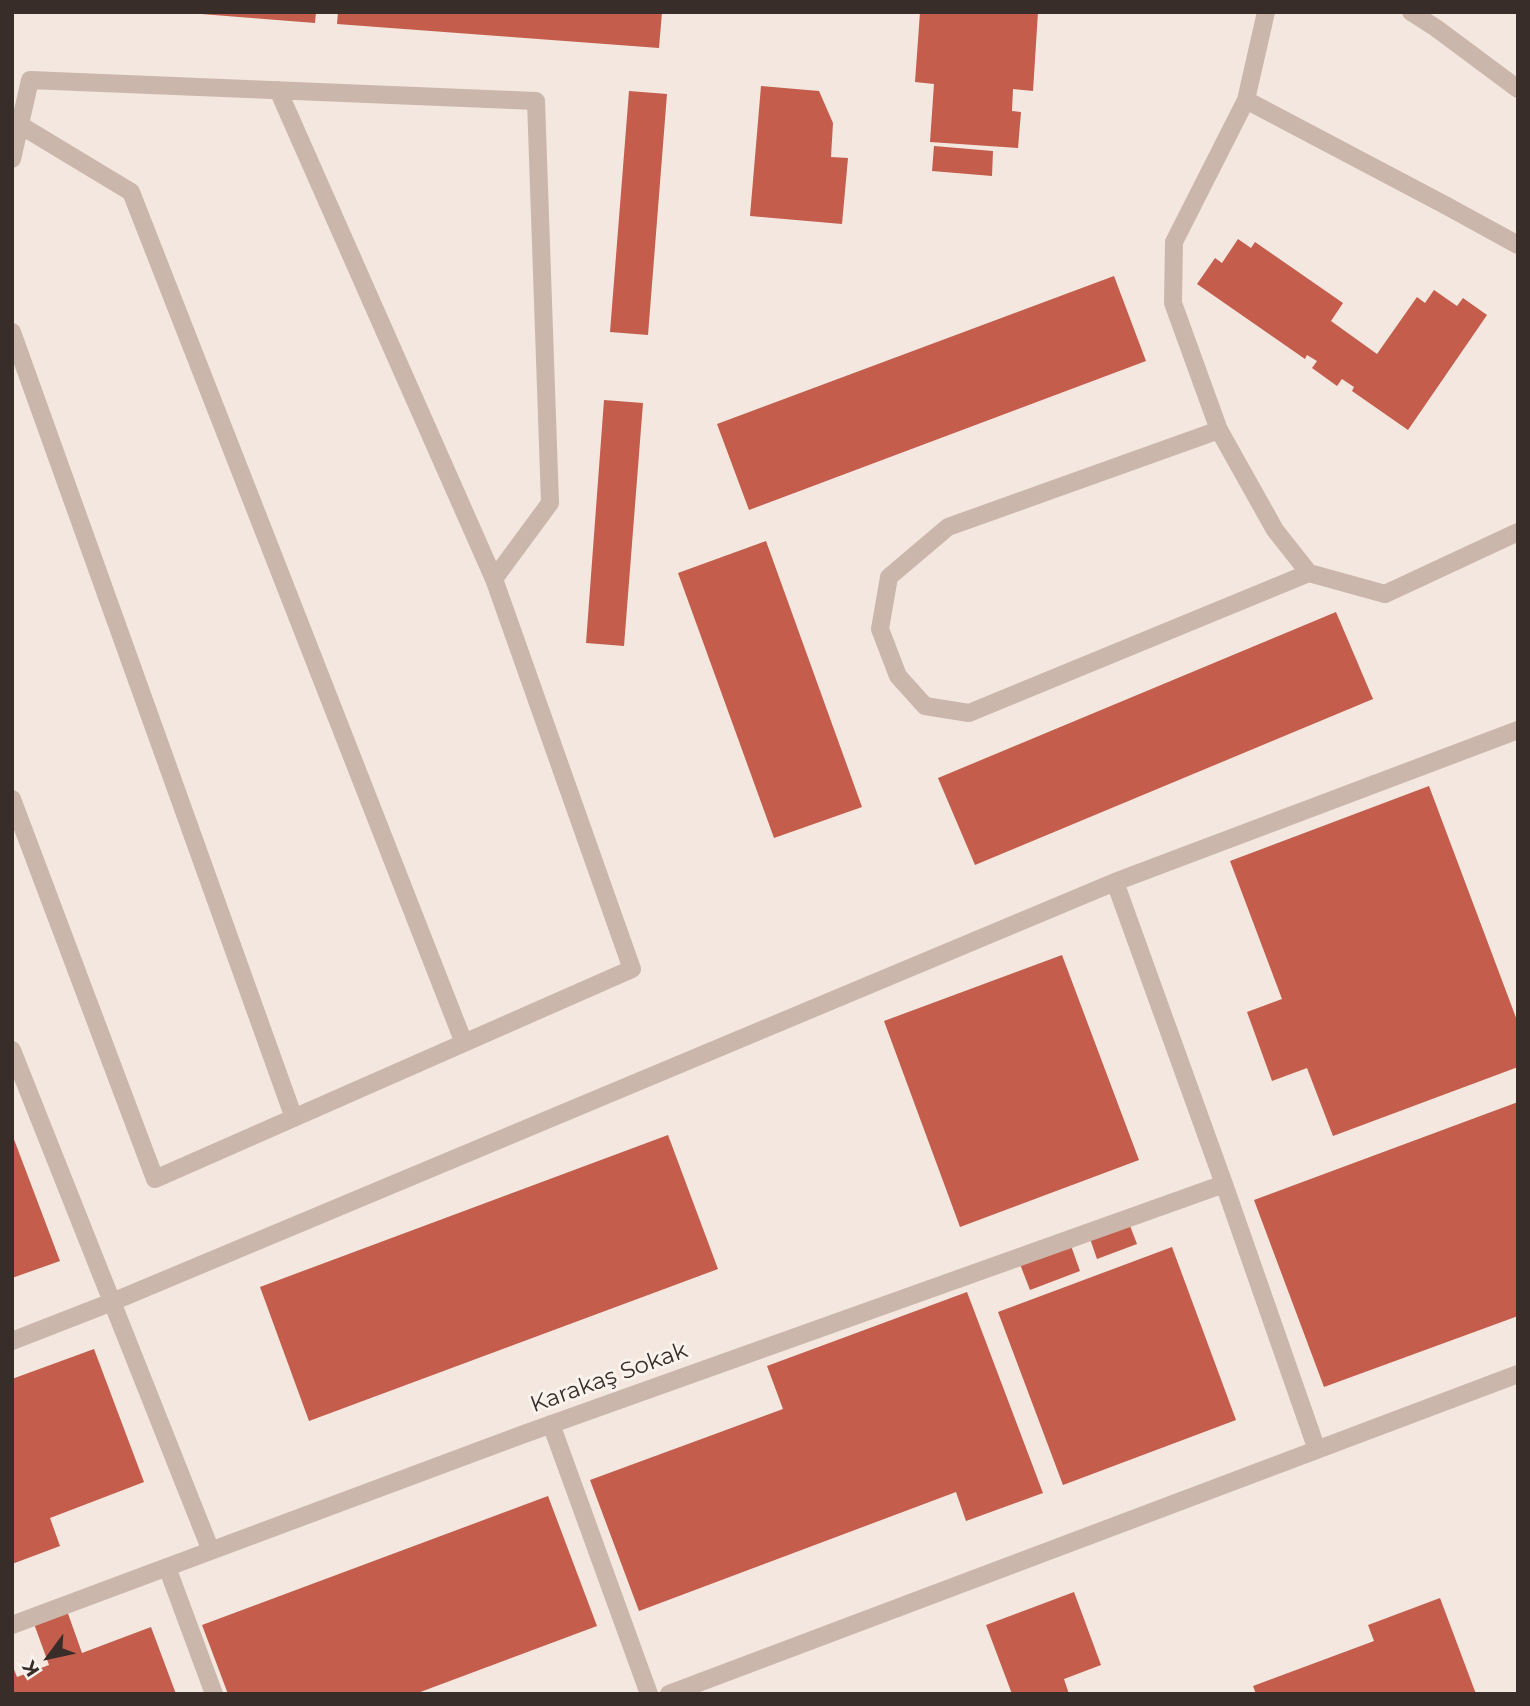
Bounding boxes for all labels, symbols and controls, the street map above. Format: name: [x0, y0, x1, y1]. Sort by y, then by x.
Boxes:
street label: Karakaş Sokak: [527, 1337, 691, 1419]
north arrow: [14, 1622, 84, 1692]
text: K: [17, 1657, 44, 1681]

